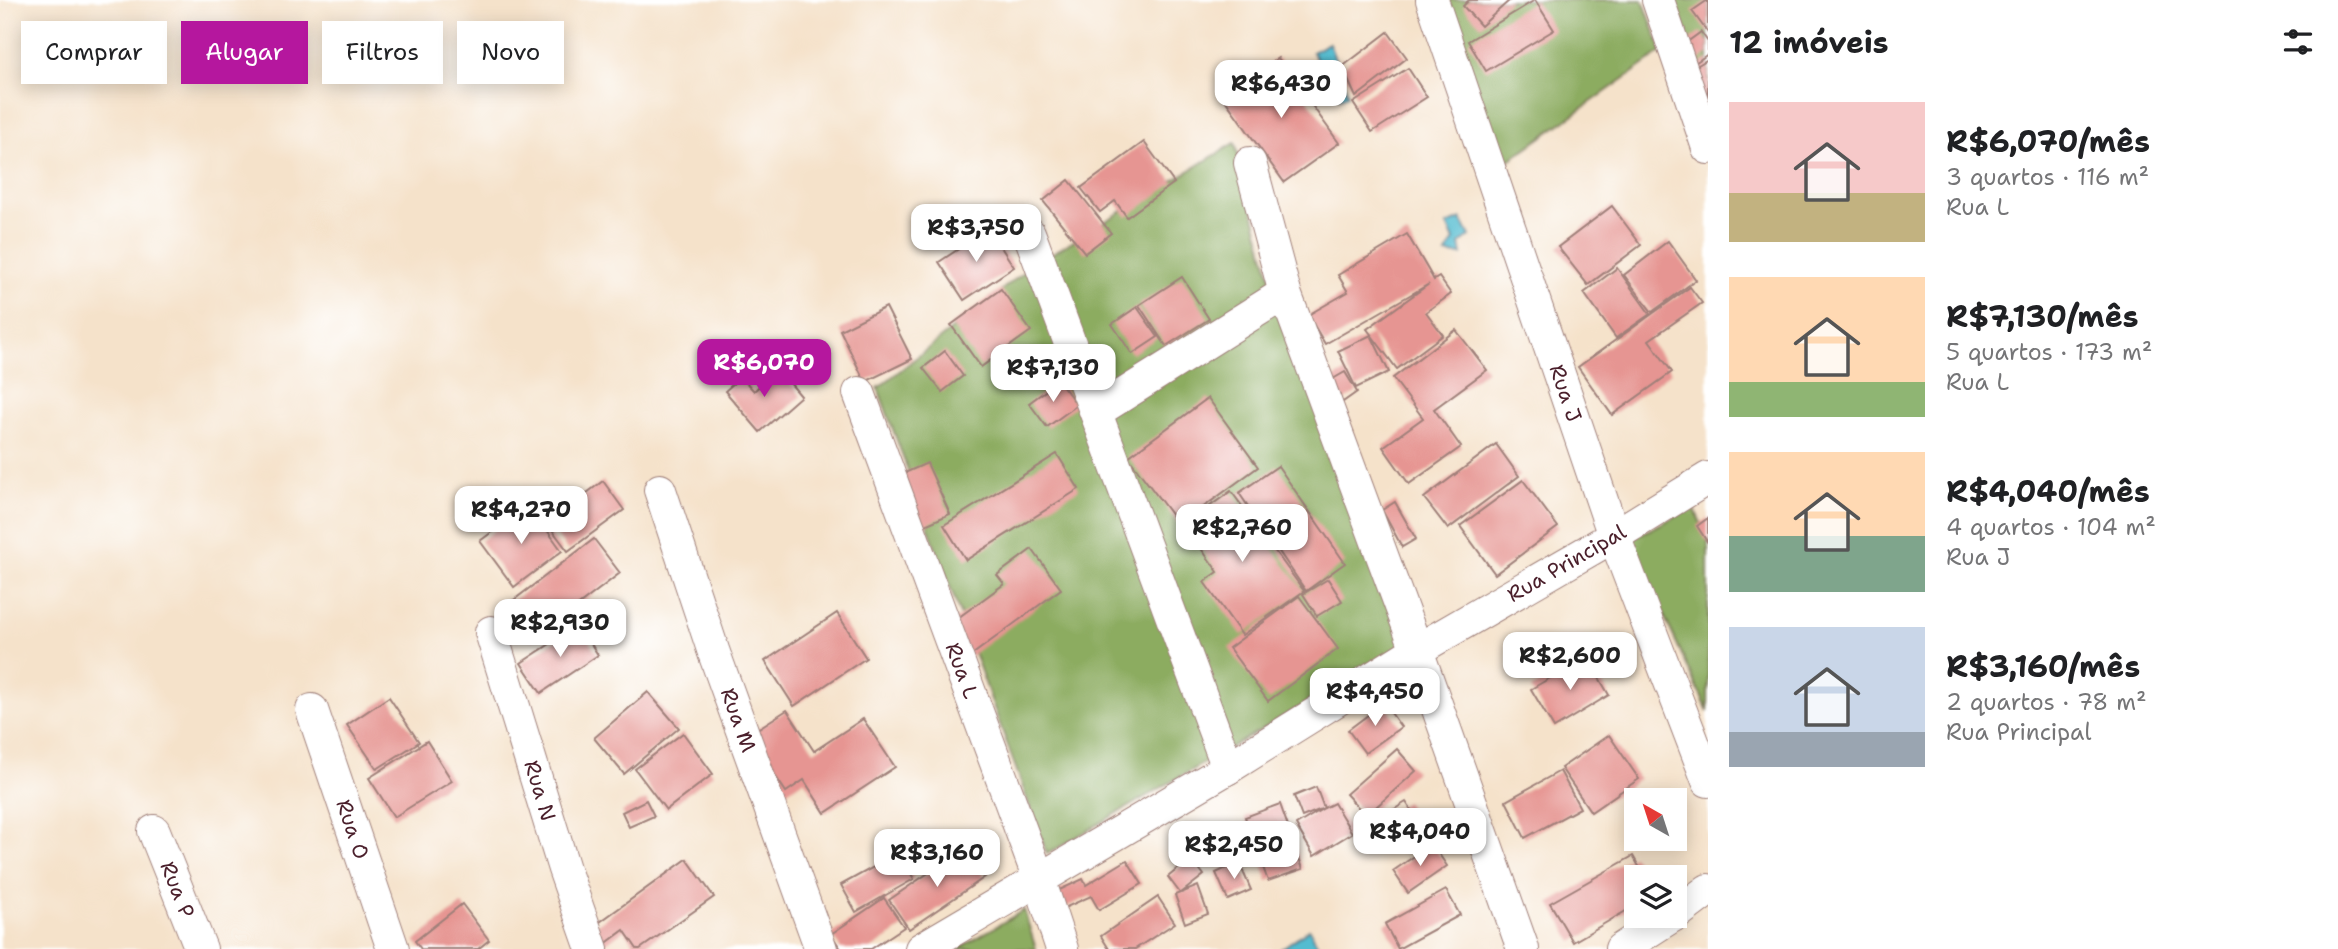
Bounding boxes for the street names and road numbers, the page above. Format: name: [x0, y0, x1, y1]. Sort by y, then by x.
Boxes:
street label: Rua J: [1543, 361, 1588, 425]
street label: Rua Principal: [1502, 518, 1632, 609]
street label: Rua L: [939, 639, 985, 703]
street label: Rua M: [714, 684, 763, 756]
street label: Rua N: [517, 757, 562, 824]
street label: Rua O: [329, 796, 376, 863]
street label: Rua P: [154, 857, 201, 922]

